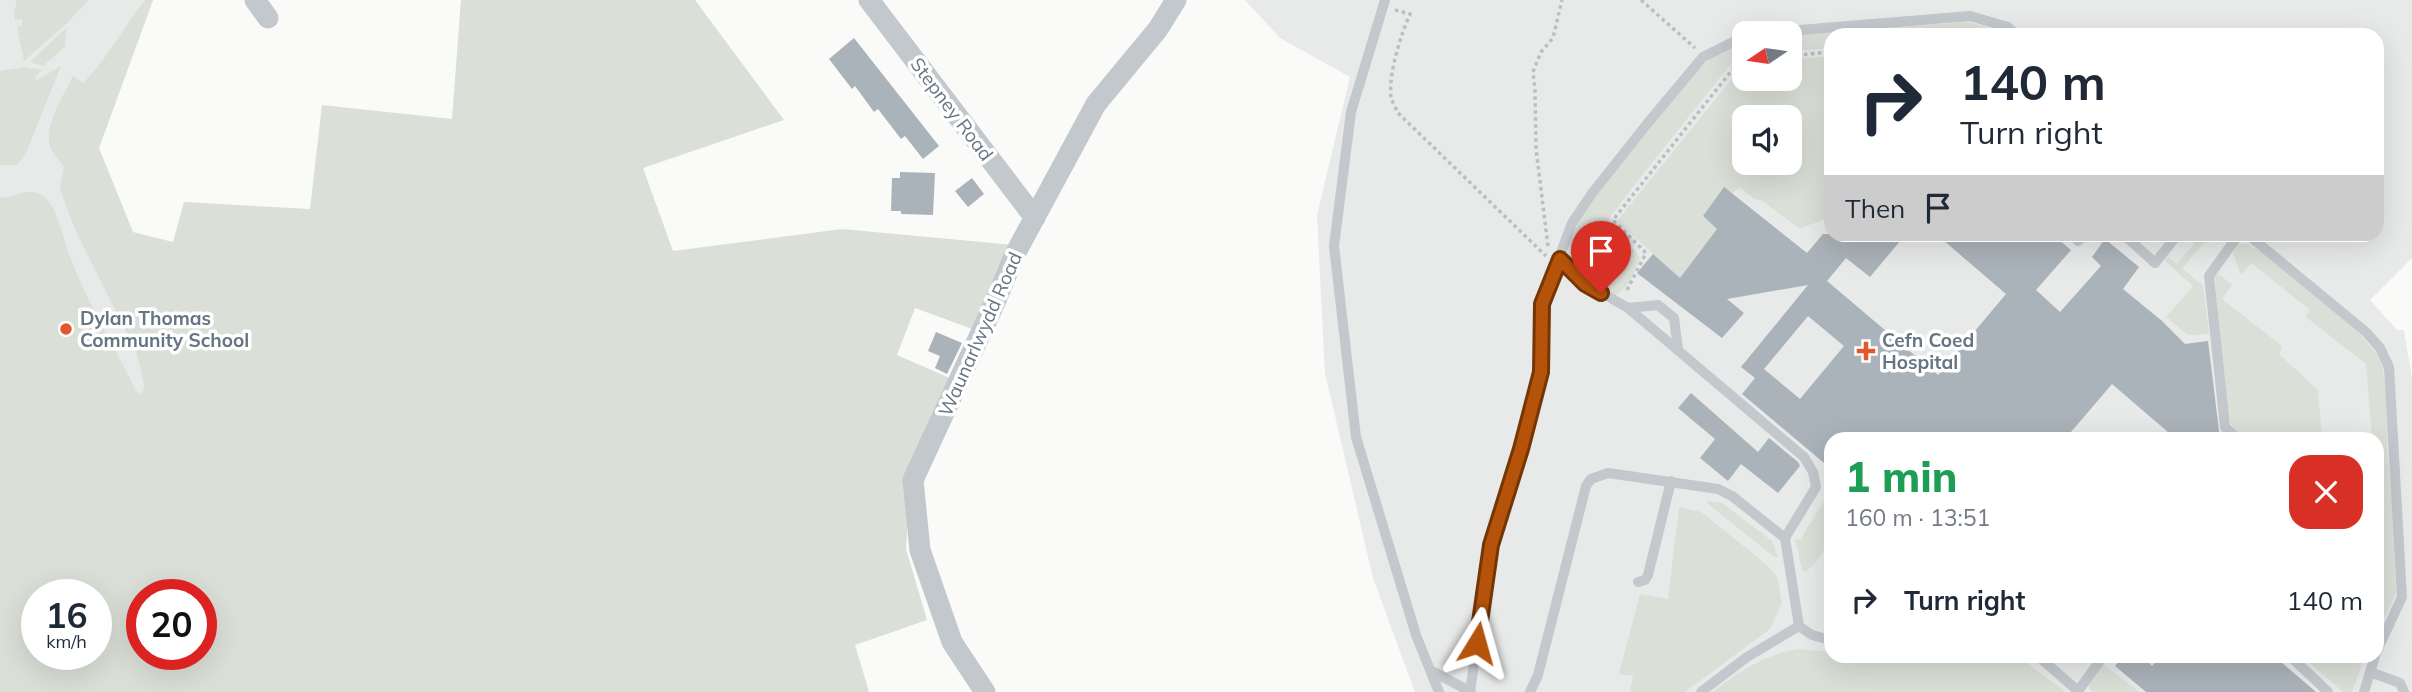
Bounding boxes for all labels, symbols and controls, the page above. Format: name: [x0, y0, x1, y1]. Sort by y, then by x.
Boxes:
north arrow: [1732, 21, 1802, 91]
map controls: [1732, 21, 1802, 175]
text: 140 m: [1960, 51, 2106, 112]
street label: Stepney Road: [905, 53, 999, 165]
icon: right: [1845, 56, 1936, 147]
button: sound: [1732, 105, 1802, 175]
text: Turn right: [1960, 112, 2103, 152]
icon: arrive: [1919, 189, 1957, 227]
text: Then: [1845, 192, 1905, 225]
pin: [1571, 221, 1631, 293]
icon: arrive: [1582, 232, 1620, 270]
street label: Waunarlwydd Road: [933, 248, 1027, 420]
place label: Dylan Thomas Community School: [80, 306, 249, 352]
marker: Dylan Thomas Community School: [58, 321, 74, 337]
place label: Cefn Coed Hospital: [1882, 328, 1974, 374]
marker: Cefn Coed Hospital: [1856, 341, 1876, 361]
text: 1 min: [1845, 450, 1958, 503]
button: close: [2289, 455, 2363, 529]
text: 160 m · 13:51: [1845, 503, 1990, 532]
speed limit sign: 20: [126, 579, 217, 670]
icon: right: [1845, 581, 1883, 619]
text: Turn right: [1904, 584, 2025, 617]
text: 140 m: [2287, 584, 2363, 617]
text: 16: [45, 593, 88, 637]
position arrow: [1440, 606, 1514, 680]
text: km/h: [46, 630, 87, 653]

